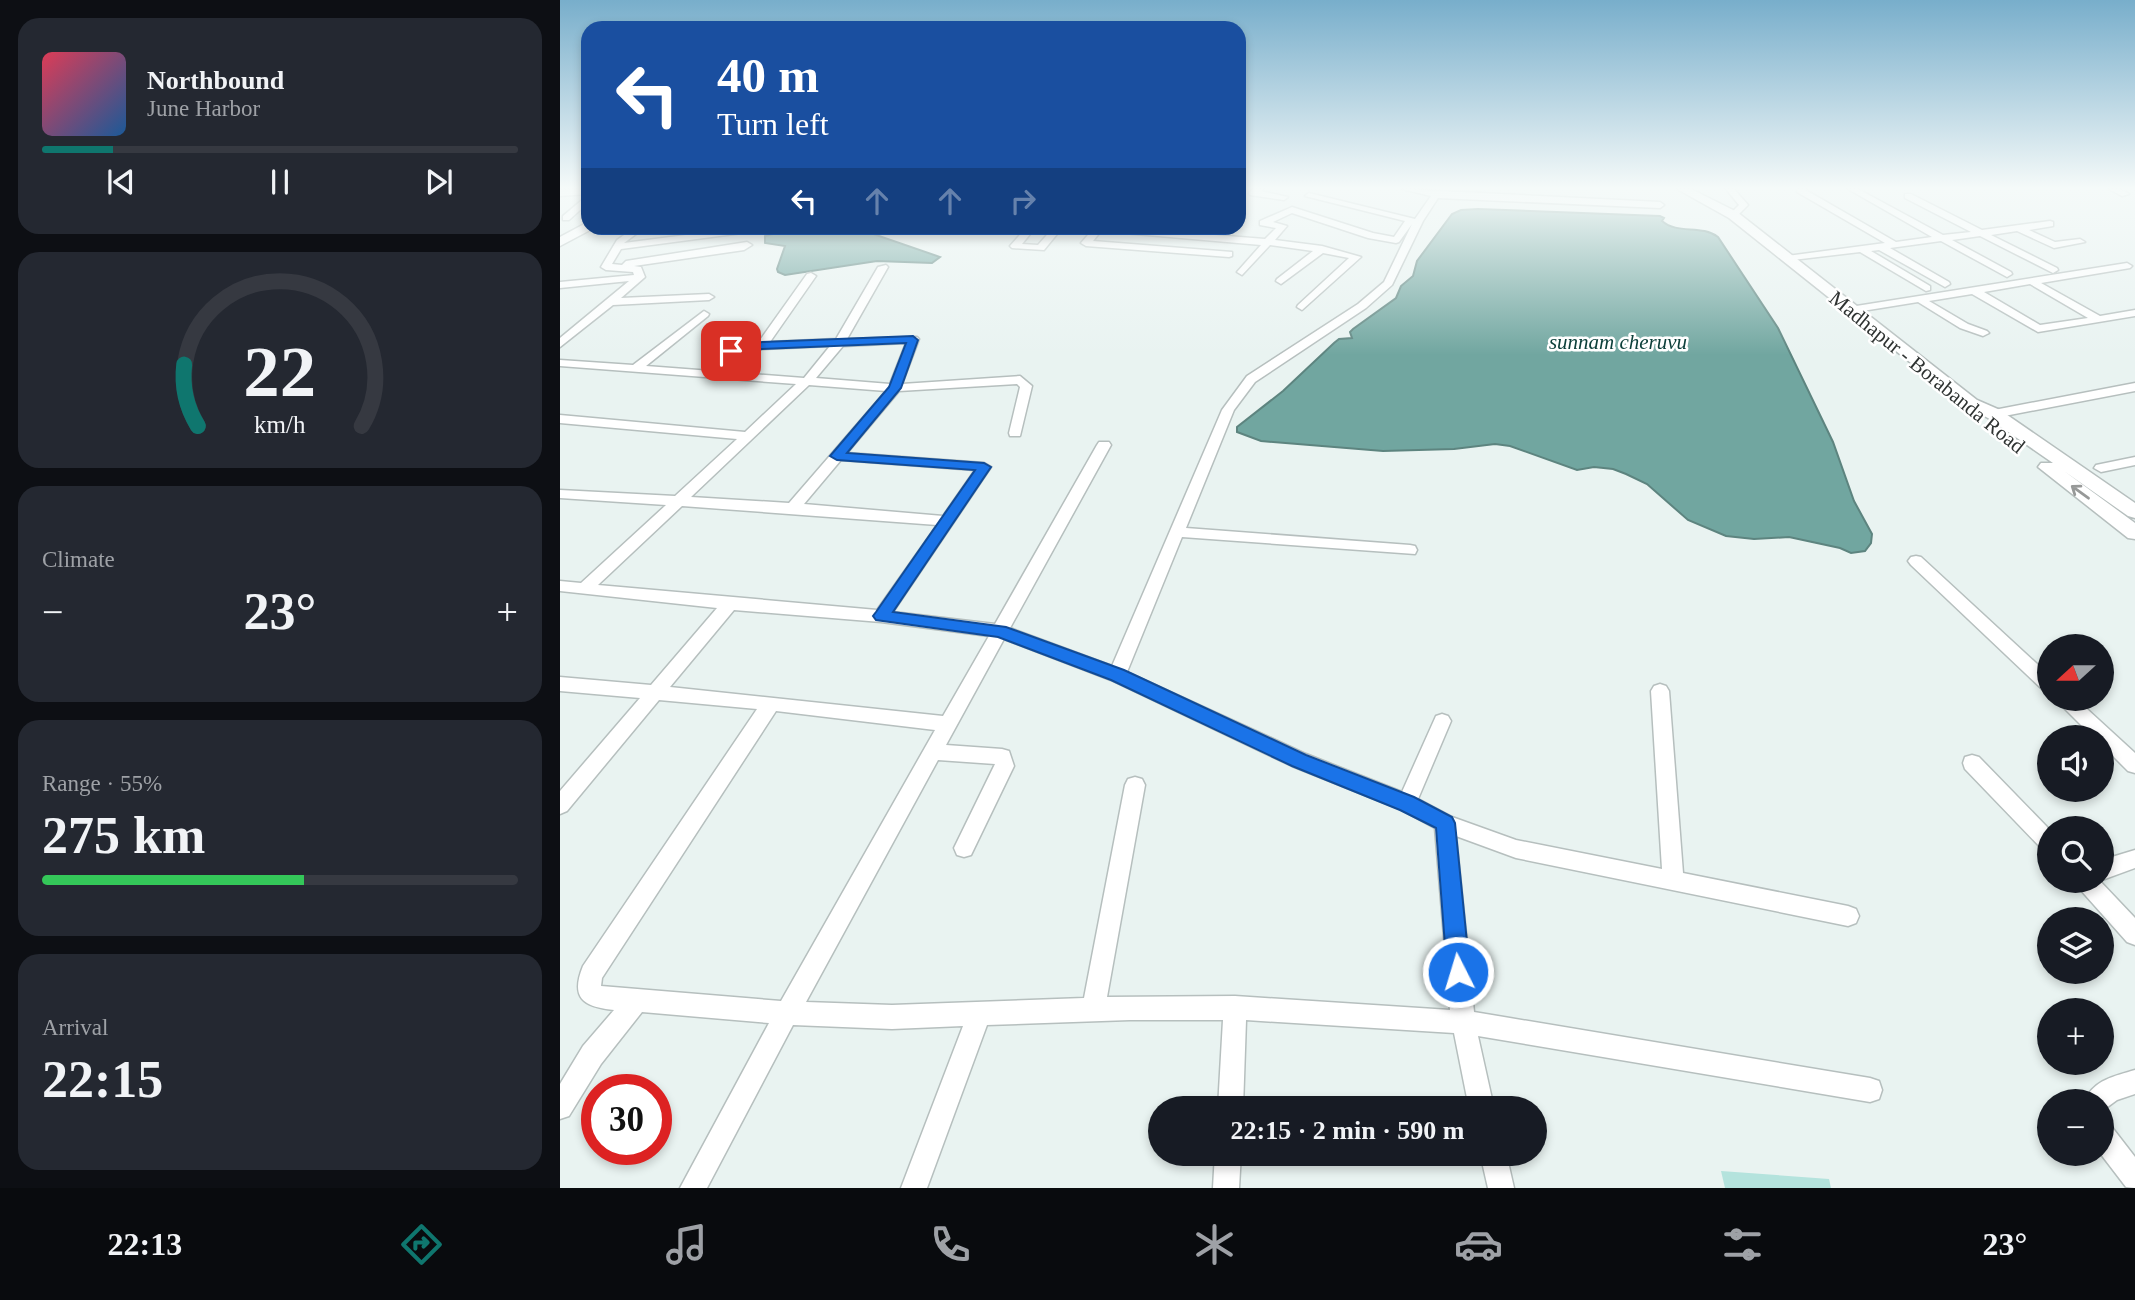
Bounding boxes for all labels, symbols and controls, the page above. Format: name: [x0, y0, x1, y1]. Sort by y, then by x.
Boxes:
text: 40 m: [717, 48, 819, 103]
icon: left: [602, 49, 693, 140]
text: Northbound: [147, 66, 284, 95]
text: June Harbor: [147, 96, 260, 121]
text: Turn left: [717, 106, 829, 142]
icon: previous: [102, 163, 140, 201]
icon: pause: [261, 163, 299, 201]
icon: next: [420, 163, 458, 201]
icon: left: [785, 182, 823, 220]
icon: ahead: [858, 182, 896, 220]
icon: ahead: [931, 182, 969, 220]
icon: right: [1004, 182, 1042, 220]
street label: Madhapur - Borabanda Road: [1825, 286, 2030, 459]
pin: [701, 321, 761, 381]
water label: sunnam cheruvu: [1549, 330, 1687, 354]
text: 22: [244, 331, 316, 412]
icon: arrive: [712, 332, 750, 370]
text: km/h: [254, 411, 306, 438]
one-way arrow: [2071, 485, 2090, 499]
text: Climate: [42, 547, 115, 572]
text: 23°: [244, 583, 316, 640]
text: −: [42, 591, 63, 633]
text: +: [497, 591, 518, 633]
north arrow: [2037, 634, 2114, 710]
map controls: [2037, 634, 2114, 1166]
button: sound: [2037, 725, 2114, 802]
text: Range · 55%: [42, 771, 162, 796]
text: 275 km: [42, 807, 205, 864]
button: search: [2037, 816, 2114, 893]
button: layers: [2037, 907, 2114, 984]
position arrow: [1421, 935, 1495, 1009]
button: +: [2037, 998, 2114, 1075]
text: Arrival: [42, 1015, 108, 1040]
text: 22:15: [42, 1051, 163, 1108]
speed limit sign: 30: [581, 1074, 672, 1165]
button: −: [2037, 1089, 2114, 1166]
text: 22:15 · 2 min · 590 m: [1231, 1116, 1465, 1145]
icon: directions: [397, 1220, 446, 1269]
icon: music: [662, 1220, 711, 1269]
icon: phone: [926, 1220, 975, 1269]
icon: climate: [1190, 1220, 1239, 1269]
icon: car: [1454, 1220, 1503, 1269]
icon: filters: [1718, 1220, 1767, 1269]
text: 22:13: [108, 1226, 182, 1262]
text: 23°: [1983, 1226, 2027, 1262]

